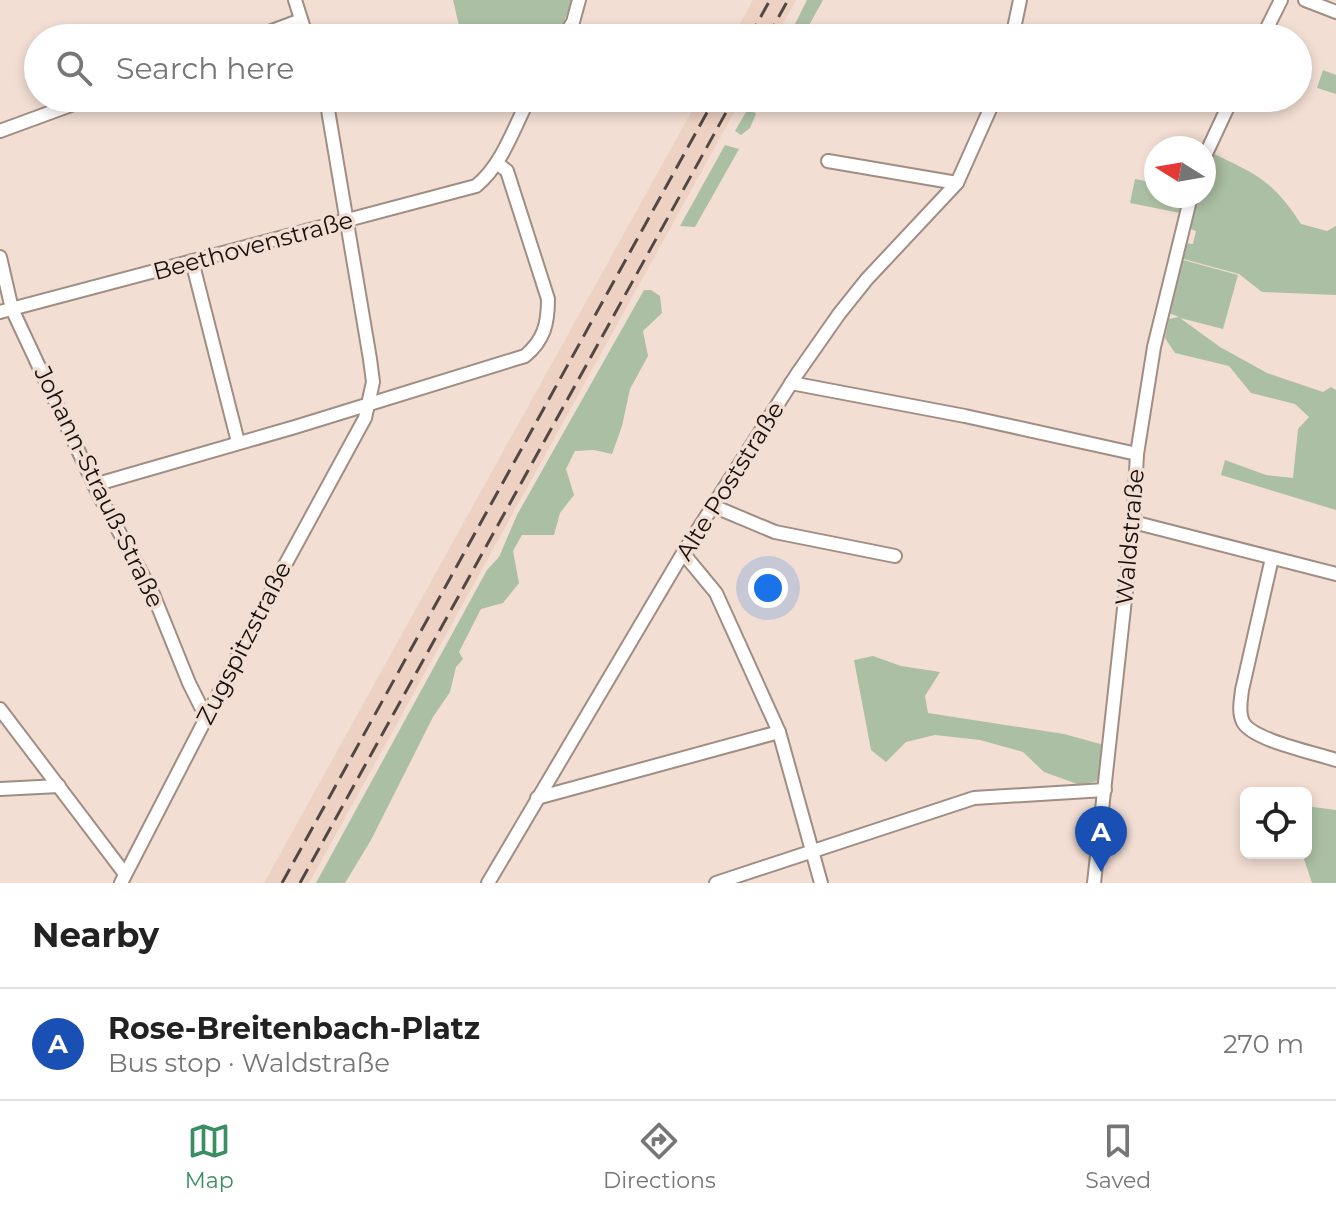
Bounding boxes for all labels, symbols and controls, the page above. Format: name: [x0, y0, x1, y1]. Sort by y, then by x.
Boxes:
search box: [24, 24, 1312, 112]
icon: search: [52, 46, 96, 90]
text: Search here: [116, 50, 294, 87]
north arrow: [1144, 136, 1216, 208]
street label: Beethovenstraße: [150, 205, 356, 286]
street label: Johann-Strauß-Straße: [28, 360, 171, 612]
street label: Alte Poststraße: [669, 396, 790, 565]
street label: Waldstraße: [1109, 467, 1150, 606]
street label: Zugspitzstraße: [190, 556, 297, 729]
your location: [748, 568, 788, 608]
map controls: [1240, 787, 1312, 859]
button: locate: [1240, 787, 1312, 859]
pin: A: [1075, 806, 1127, 872]
text: Nearby: [32, 914, 159, 956]
text: Rose-Breitenbach-Platz: [108, 1010, 480, 1047]
text: A: [48, 1028, 68, 1060]
text: 270 m: [1223, 1028, 1304, 1060]
text: Bus stop · Waldstraße: [108, 1047, 390, 1079]
tab: Map: [185, 1119, 234, 1194]
tab: Directions: [603, 1119, 716, 1194]
tab: Saved: [1085, 1119, 1151, 1194]

